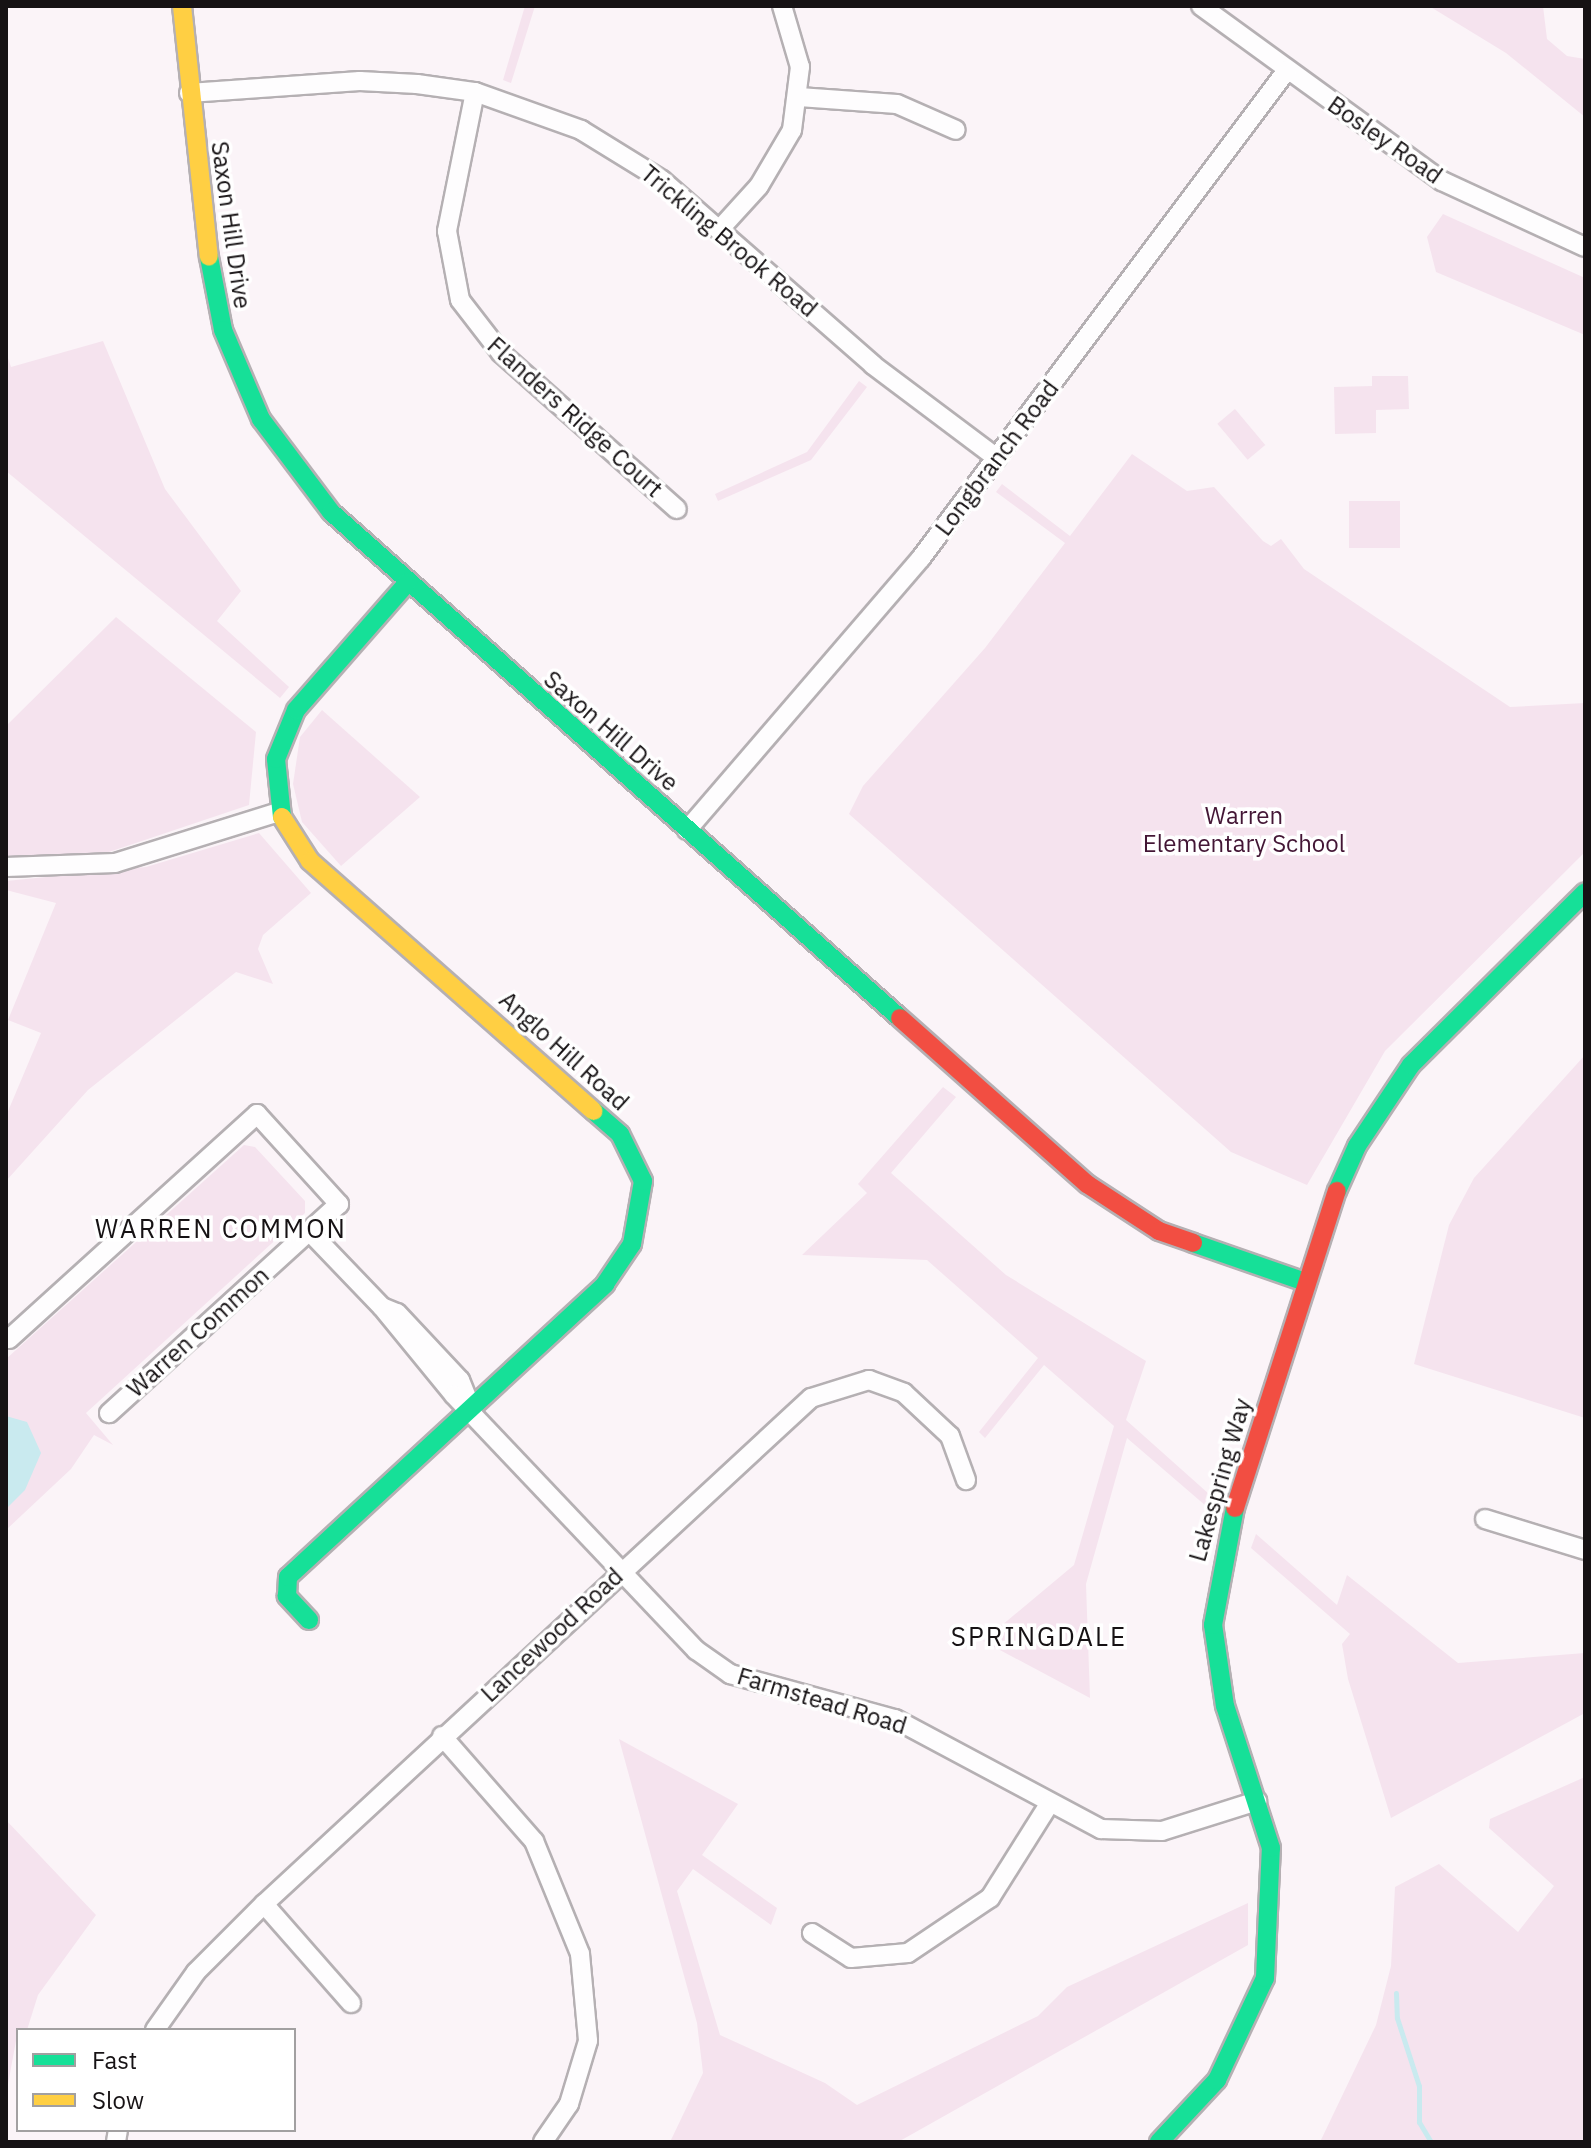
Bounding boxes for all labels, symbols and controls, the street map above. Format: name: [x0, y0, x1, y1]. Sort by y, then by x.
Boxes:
street label: Bosley Road: [1322, 90, 1448, 190]
street label: Saxon Hill Drive: [205, 139, 257, 311]
street label: Trickling Brook Road: [635, 159, 823, 323]
street label: Flanders Ridge Court: [482, 331, 668, 503]
street label: Longbranch Road: [929, 375, 1065, 541]
street label: Saxon Hill Drive: [538, 665, 684, 797]
park label: Warren Elementary School: [1143, 802, 1345, 858]
street label: Anglo Hill Road: [493, 985, 635, 1117]
district label: WARREN COMMON: [95, 1213, 347, 1245]
street label: Warren Common: [121, 1261, 275, 1403]
street label: Lakespring Way: [1183, 1395, 1257, 1565]
street label: Lancewood Road: [475, 1562, 629, 1708]
district label: SPRINGDALE: [951, 1621, 1127, 1653]
street label: Farmstead Road: [734, 1662, 910, 1740]
legend: [16, 2028, 296, 2132]
text: Fast: [92, 2044, 137, 2076]
text: Slow: [92, 2084, 144, 2116]

